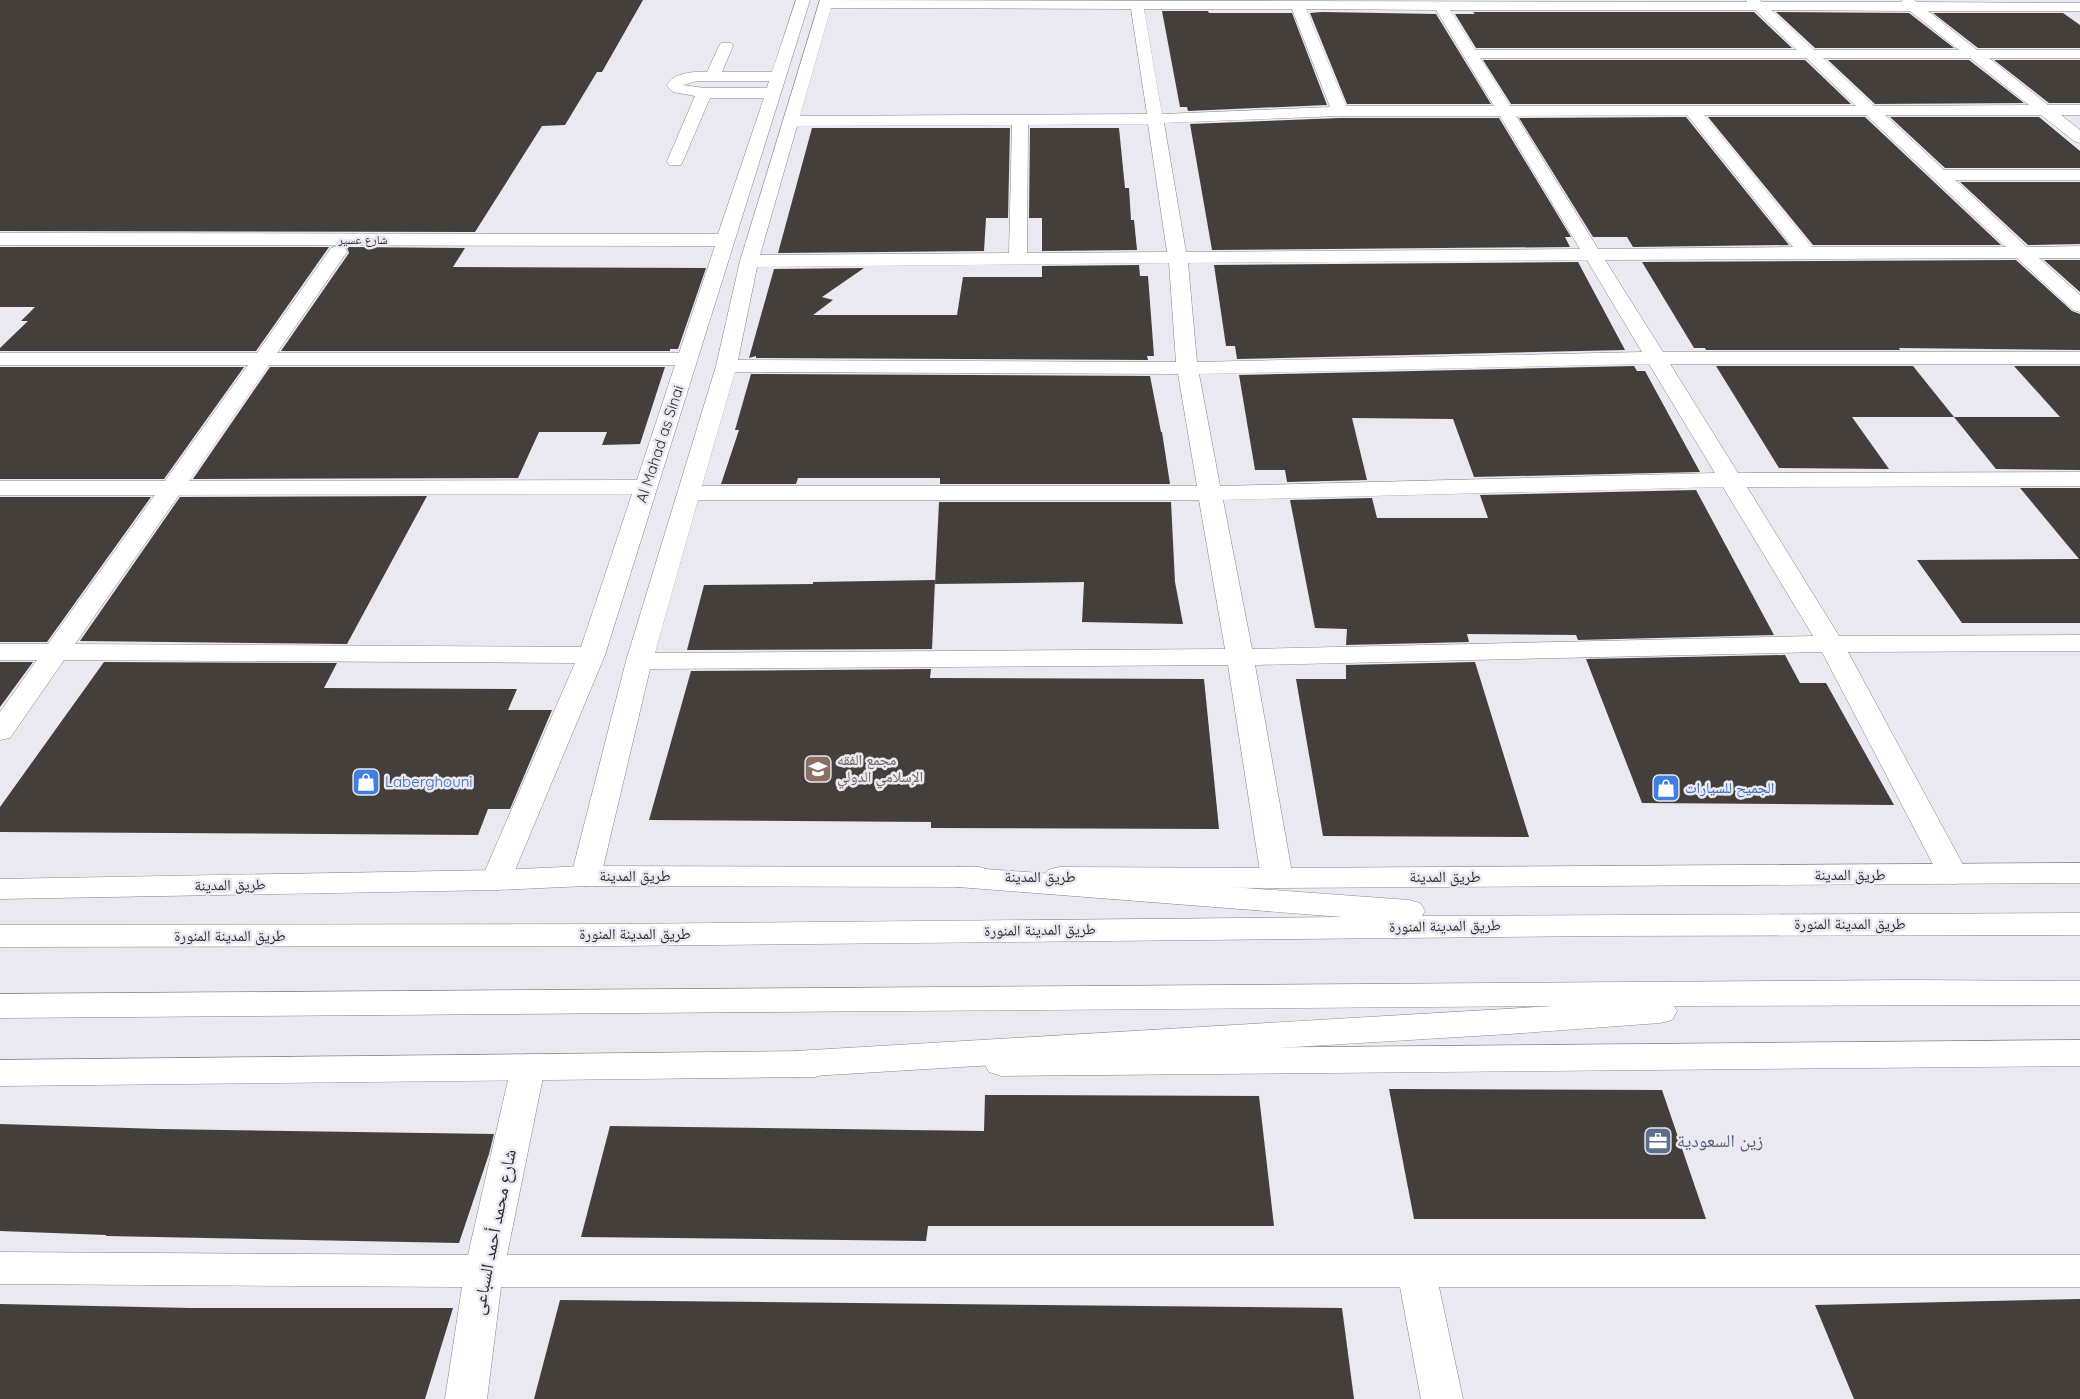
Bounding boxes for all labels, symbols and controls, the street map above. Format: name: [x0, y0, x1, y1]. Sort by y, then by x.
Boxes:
street label: شارع عسير: [337, 232, 388, 248]
street label: Al Mahad as Sinai: [632, 383, 687, 505]
place label: مجمع الفقه الإسلامي الدولي: [837, 750, 923, 789]
school or university icon: مجمع الفقه الإسلامي الدولي: [803, 754, 833, 784]
shop icon: Laberghouni: [351, 767, 381, 797]
place label: Laberghouni: [385, 772, 473, 791]
shop icon: الجميح للسيارات: [1651, 773, 1681, 803]
place label: الجميح للسيارات: [1685, 778, 1774, 798]
street label: طريق المدينة: [1814, 865, 1886, 885]
street label: طريق المدينة: [599, 866, 671, 886]
street label: طريق المدينة: [1004, 867, 1076, 887]
street label: طريق المدينة: [1409, 867, 1481, 887]
street label: طريق المدينة: [194, 874, 266, 896]
street label: طريق المدينة المنورة: [1794, 914, 1906, 934]
street label: طريق المدينة المنورة: [1389, 915, 1501, 937]
street label: طريق المدينة المنورة: [984, 919, 1096, 941]
street label: طريق المدينة المنورة: [579, 924, 691, 944]
street label: طريق المدينة المنورة: [174, 926, 286, 946]
office icon: زين السعودية: [1643, 1126, 1673, 1156]
place label: زين السعودية: [1677, 1129, 1763, 1152]
street label: شارع محمد أحمد السباعى: [466, 1147, 521, 1317]

